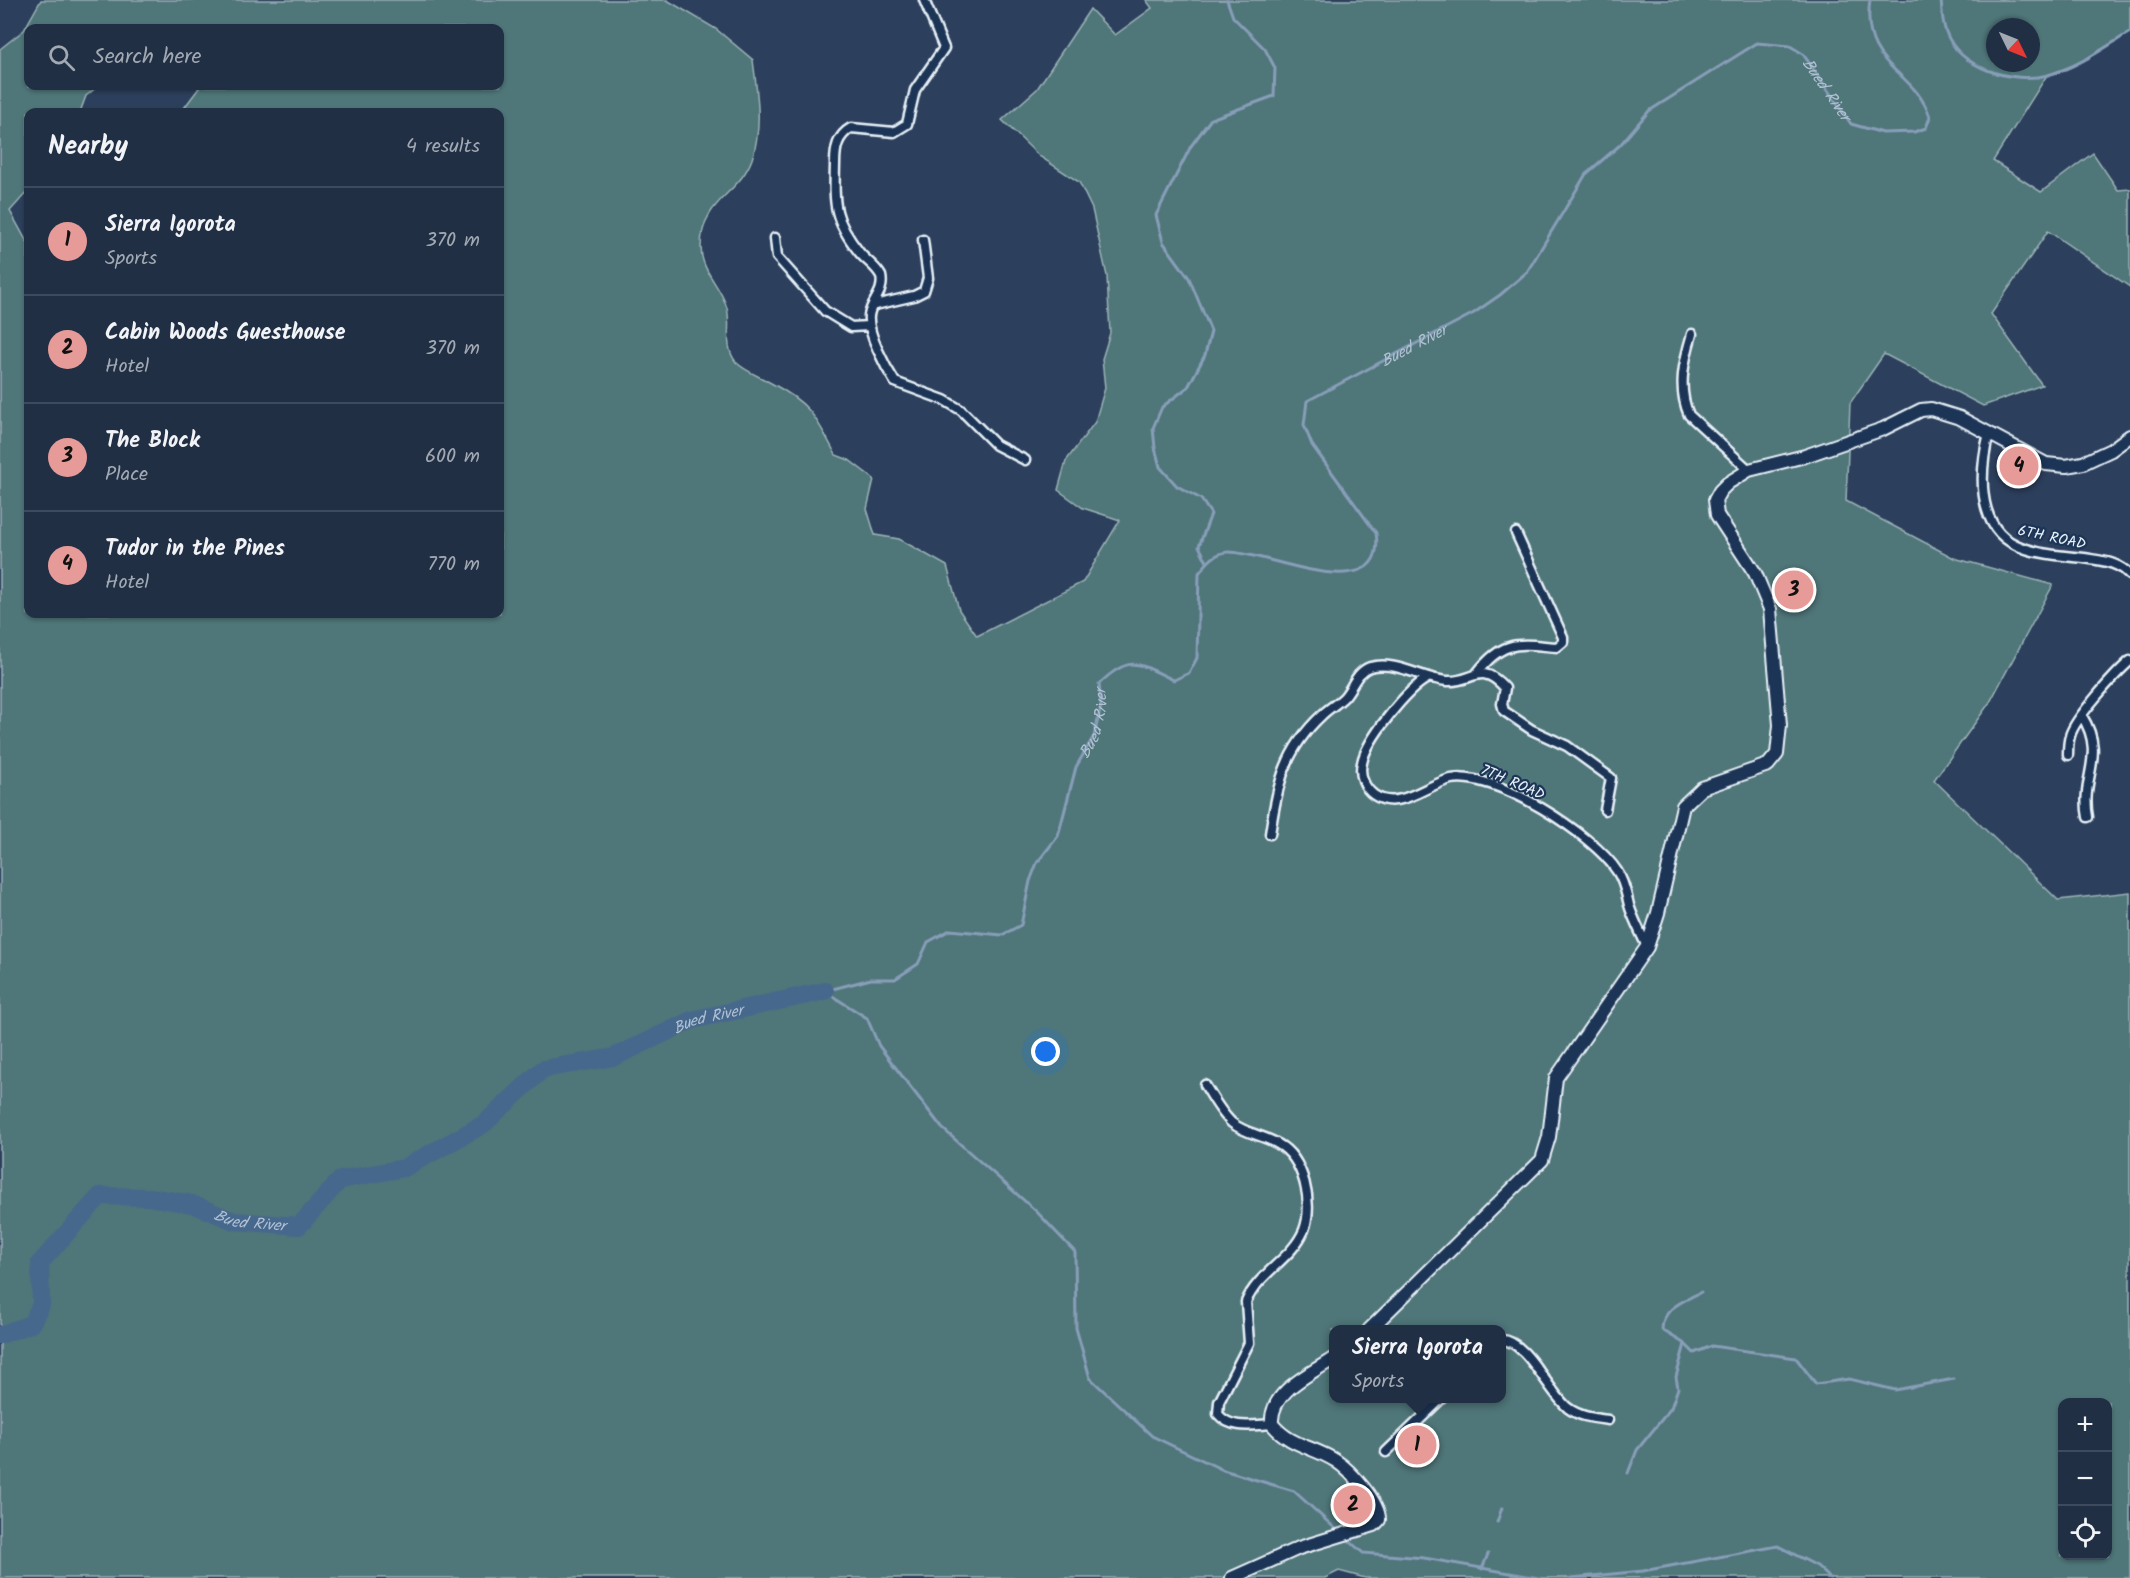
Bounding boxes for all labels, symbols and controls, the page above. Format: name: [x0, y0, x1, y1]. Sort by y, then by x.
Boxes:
north arrow: [1986, 18, 2040, 72]
search box: [24, 24, 504, 90]
text: Search here: [93, 40, 201, 75]
icon: search: [45, 41, 78, 74]
water label: Bued River: [1795, 53, 1859, 130]
text: Nearby: [48, 126, 128, 168]
text: 4 results: [406, 131, 480, 163]
text: Sierra Igorota: [105, 208, 236, 243]
text: 1: [64, 225, 71, 257]
text: 370 m: [425, 225, 480, 257]
text: Sports: [105, 243, 157, 275]
text: Cabin Woods Guesthouse: [105, 316, 345, 351]
water label: Bued River: [1376, 317, 1455, 374]
text: 2: [62, 333, 73, 365]
text: 370 m: [425, 333, 480, 365]
text: Hotel: [105, 351, 149, 383]
text: The Block: [105, 424, 200, 459]
text: 3: [62, 441, 73, 473]
text: 600 m: [425, 441, 480, 473]
pin: 4: [2000, 444, 2038, 488]
text: Place: [105, 459, 148, 491]
street label: 6TH ROAD: [2015, 519, 2088, 557]
text: Tudor in the Pines: [105, 532, 285, 567]
text: 4: [62, 549, 73, 581]
text: 770 m: [428, 549, 480, 581]
text: Hotel: [105, 567, 149, 599]
pin: 3: [1774, 568, 1814, 612]
water label: Bued River: [1073, 683, 1115, 763]
street label: 7TH ROAD: [1477, 759, 1549, 807]
water label: Bued River: [669, 997, 749, 1041]
your location: [1031, 1037, 1060, 1066]
water label: Bued River: [210, 1203, 290, 1239]
popup: [1329, 1325, 1506, 1403]
text: Sierra Igorota: [1352, 1331, 1483, 1366]
text: Sports: [1352, 1366, 1404, 1398]
map controls: [2058, 1398, 2112, 1560]
button: +: [2058, 1398, 2112, 1452]
pin: 1: [1398, 1422, 1436, 1468]
button: −: [2058, 1452, 2112, 1506]
pin: 2: [1334, 1482, 1372, 1528]
button: locate: [2058, 1506, 2112, 1560]

